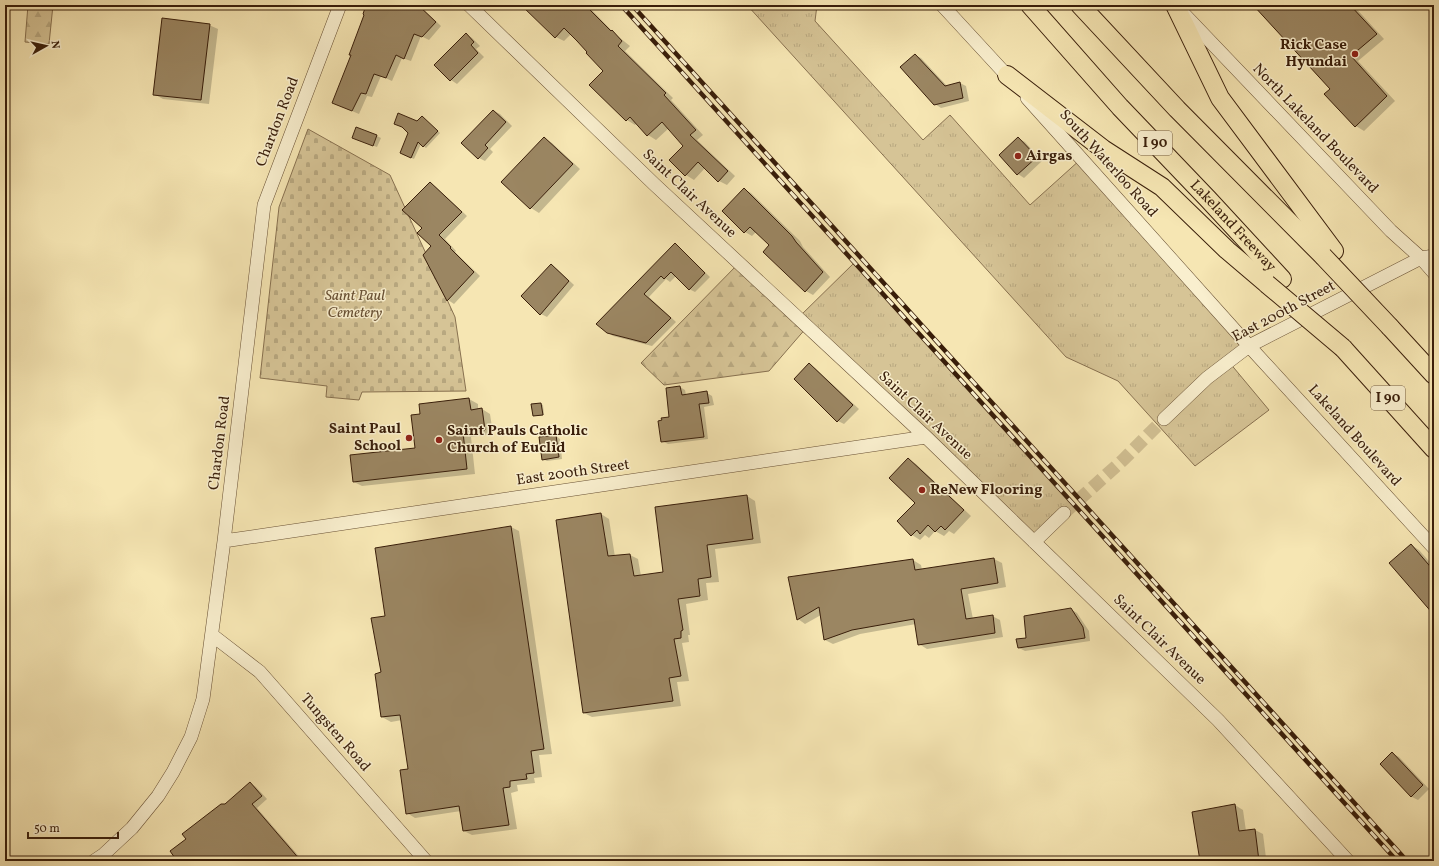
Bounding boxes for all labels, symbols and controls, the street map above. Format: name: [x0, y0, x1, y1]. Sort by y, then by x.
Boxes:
north arrow: [26, 26, 66, 66]
place label: Rick Case Hyundai: [1280, 35, 1347, 73]
text: N: [46, 40, 62, 50]
marker: Rick Case Hyundai: [1350, 49, 1360, 59]
street label: North Lakeland Boulevard: [1247, 59, 1383, 199]
street label: Chardon Road: [251, 74, 305, 170]
street label: South Waterloo Road: [1054, 105, 1162, 223]
road number: I 90: [1138, 131, 1172, 155]
street label: Saint Clair Avenue: [637, 145, 741, 243]
place label: Airgas: [1026, 146, 1072, 167]
marker: Airgas: [1013, 151, 1023, 161]
street label: Lakeland Freeway: [1185, 175, 1281, 277]
street label: East 200th Street: [1229, 276, 1339, 348]
park label: Saint Paul Cemetery: [325, 286, 385, 324]
street label: Saint Clair Avenue: [873, 367, 977, 465]
street label: Lakeland Boulevard: [1302, 380, 1406, 492]
road number: I 90: [1371, 386, 1405, 410]
street label: Chardon Road: [204, 395, 236, 491]
place label: Saint Paul School: [329, 419, 401, 457]
place label: Saint Pauls Catholic Church of Euclid: [447, 421, 588, 459]
marker: Saint Paul School: [404, 433, 414, 443]
marker: Saint Pauls Catholic Church of Euclid: [434, 435, 444, 445]
street label: East 200th Street: [515, 455, 631, 491]
place label: ReNew Flooring: [930, 480, 1042, 501]
marker: ReNew Flooring: [917, 485, 927, 495]
street label: Saint Clair Avenue: [1108, 590, 1210, 690]
street label: Tungsten Road: [295, 689, 375, 777]
scale bar: [28, 814, 118, 840]
text: 50 m: [34, 821, 60, 837]

